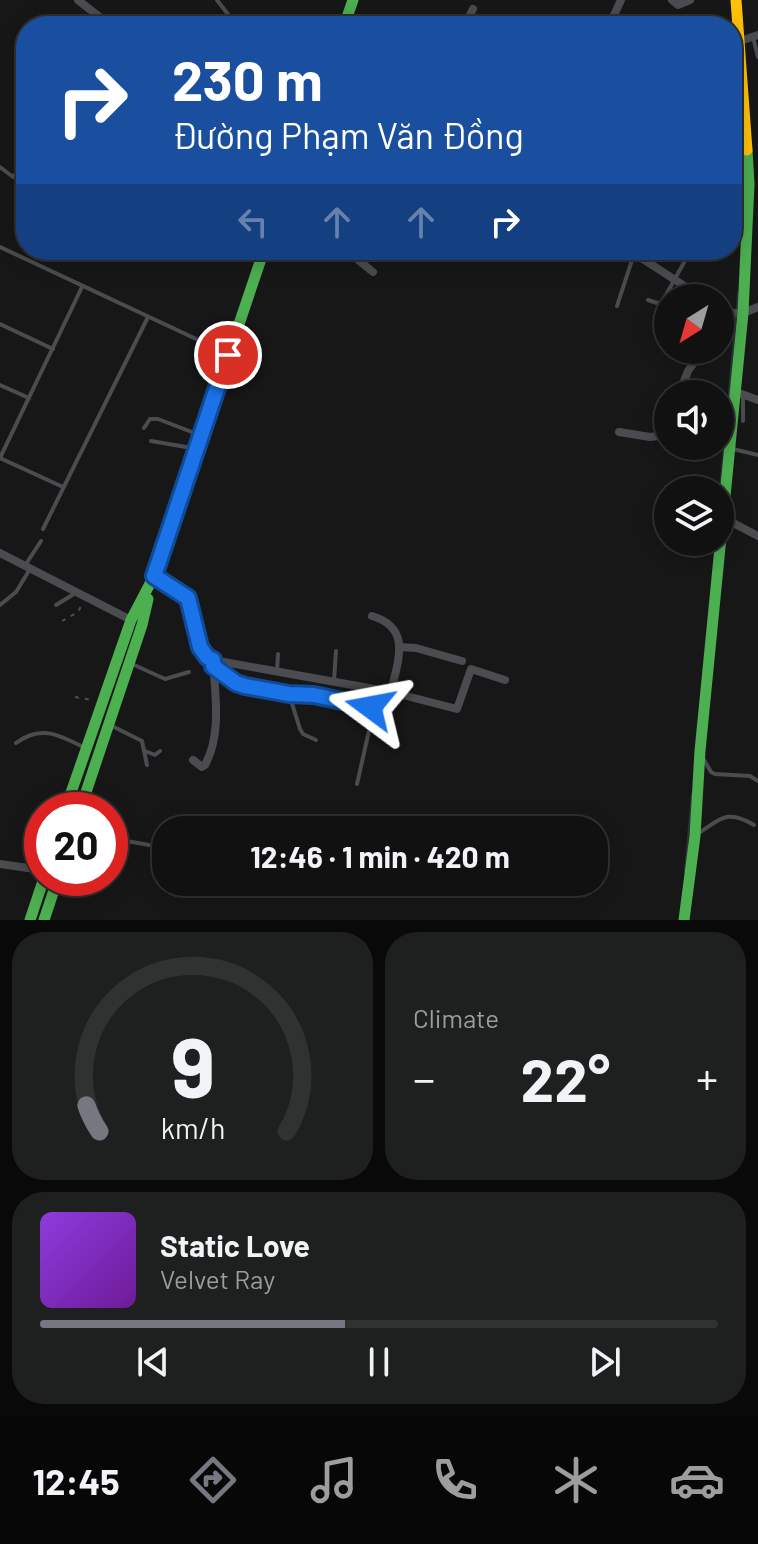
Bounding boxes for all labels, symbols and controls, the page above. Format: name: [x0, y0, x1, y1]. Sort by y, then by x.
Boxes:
text: 230 m: [172, 45, 323, 112]
icon: right: [40, 48, 144, 152]
text: Đường Phạm Văn Đồng: [172, 113, 524, 156]
icon: left: [231, 200, 275, 244]
icon: ahead: [315, 200, 359, 244]
icon: ahead: [399, 200, 443, 244]
icon: right: [483, 200, 527, 244]
north arrow: [654, 284, 734, 364]
map controls: [654, 284, 734, 556]
pin: [194, 321, 262, 389]
icon: arrive: [206, 333, 250, 377]
button: sound: [654, 380, 734, 460]
button: layers: [654, 476, 734, 556]
position arrow: [328, 665, 412, 749]
speed limit sign: 20: [24, 792, 128, 896]
text: 12:46 · 1 min · 420 m: [250, 838, 510, 874]
text: Climate: [413, 1002, 499, 1033]
text: 9: [170, 1015, 215, 1115]
text: 22°: [521, 1042, 610, 1114]
text: −: [413, 1051, 435, 1104]
text: +: [696, 1051, 718, 1104]
text: km/h: [160, 1110, 225, 1145]
text: Static Love: [160, 1227, 310, 1263]
text: Velvet Ray: [160, 1263, 275, 1294]
icon: previous: [131, 1340, 175, 1384]
icon: pause: [357, 1340, 401, 1384]
icon: next: [583, 1340, 627, 1384]
icon: directions: [185, 1452, 241, 1508]
icon: music: [306, 1452, 362, 1508]
icon: phone: [427, 1452, 483, 1508]
icon: climate: [548, 1452, 604, 1508]
icon: car: [669, 1452, 725, 1508]
text: 12:45: [33, 1459, 120, 1502]

